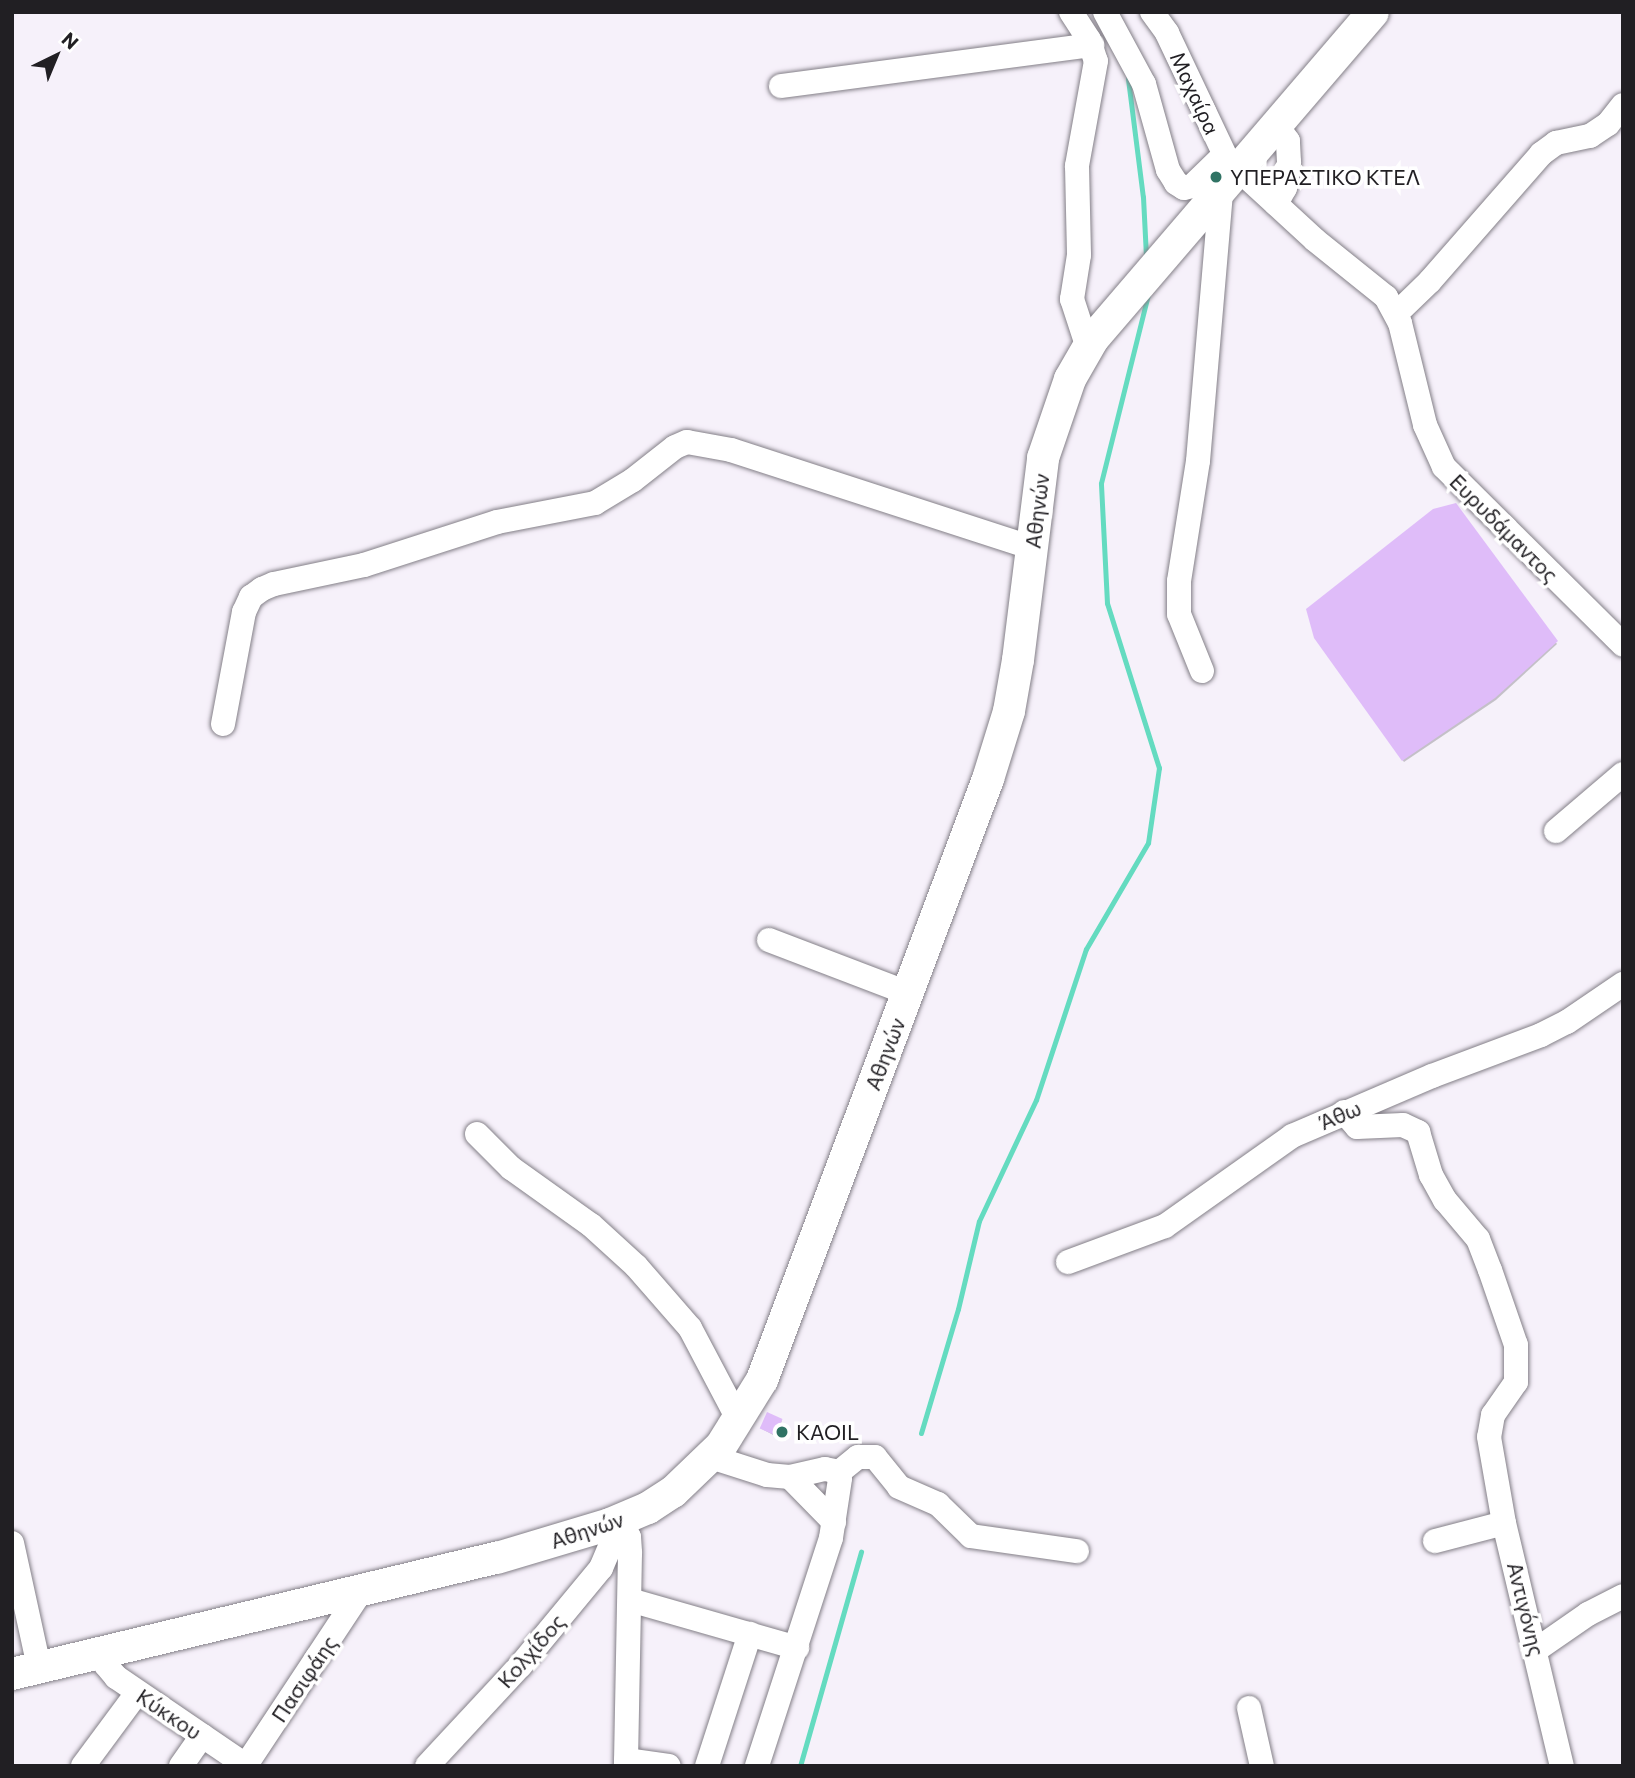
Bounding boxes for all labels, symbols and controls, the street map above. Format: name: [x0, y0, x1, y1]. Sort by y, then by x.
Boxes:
north arrow: [21, 21, 91, 91]
text: N: [58, 27, 84, 54]
street label: Μαχαίρα: [1165, 48, 1225, 138]
place label: ΥΠΕΡΑΣΤΙΚΟ ΚΤΕΛ: [1230, 164, 1420, 190]
marker: ΥΠΕΡΑΣΤΙΚΟ ΚΤΕΛ: [1208, 169, 1224, 185]
street label: Ευρυδάμαντος: [1445, 469, 1563, 587]
street label: Αθηνών: [1020, 472, 1054, 550]
street label: Αθηνών: [860, 1014, 910, 1094]
street label: Άθω: [1315, 1095, 1365, 1135]
place label: KAOIL: [796, 1419, 859, 1445]
marker: KAOIL: [774, 1424, 790, 1440]
street label: Αθηνών: [547, 1506, 627, 1554]
street label: Αντιγόνης: [1502, 1559, 1550, 1659]
street label: Κολχίδος: [492, 1609, 570, 1693]
street label: Πασιφάης: [266, 1631, 342, 1727]
street label: Κύκκου: [132, 1683, 206, 1745]

